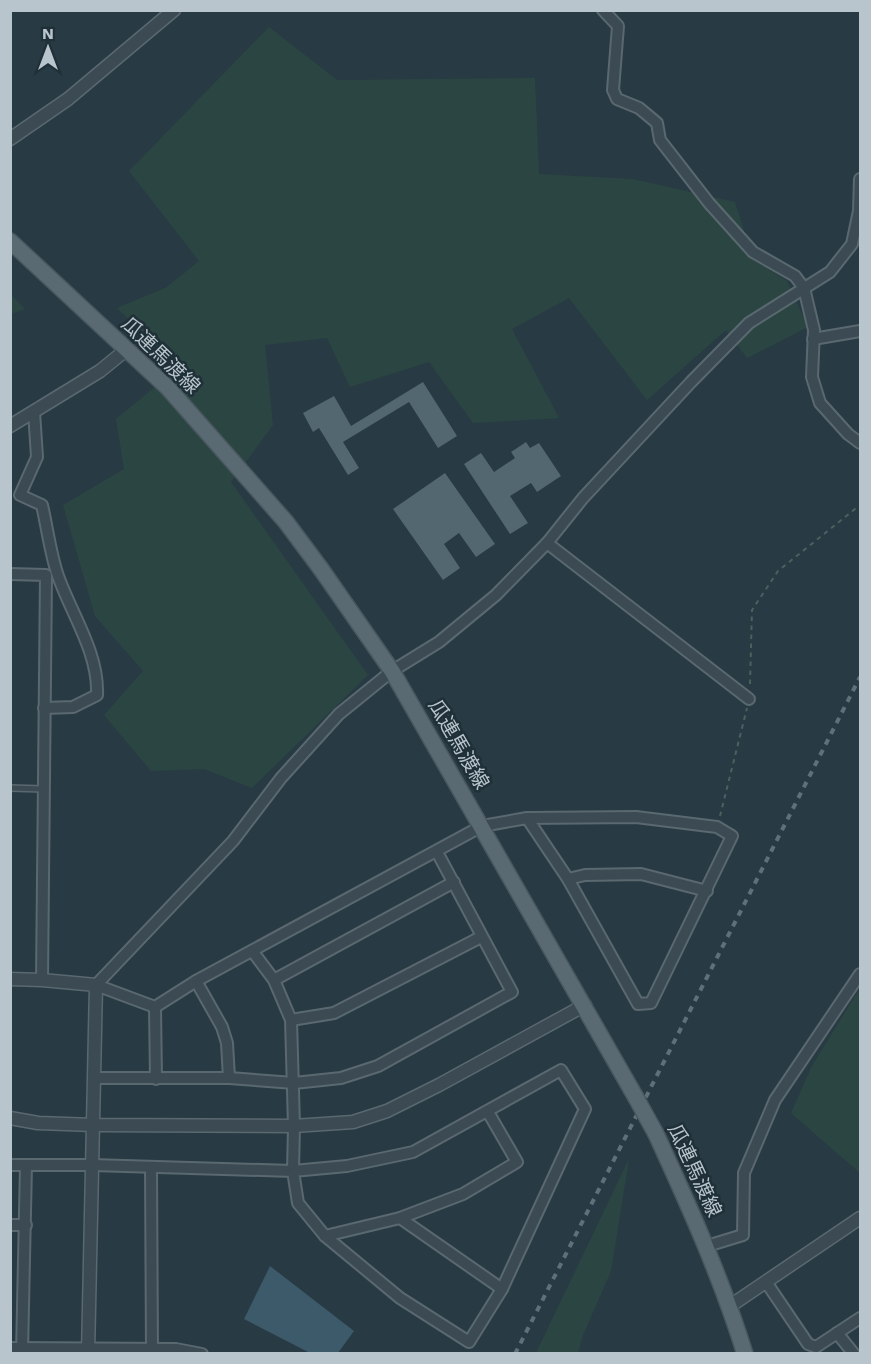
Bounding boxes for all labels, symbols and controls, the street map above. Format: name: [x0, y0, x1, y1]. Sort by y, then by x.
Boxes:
north arrow: [18, 18, 78, 78]
text: N: [42, 24, 54, 43]
street label: 瓜連馬渡線: [117, 312, 205, 398]
street label: 瓜連馬渡線: [424, 695, 494, 793]
street label: 瓜連馬渡線: [663, 1120, 727, 1220]

